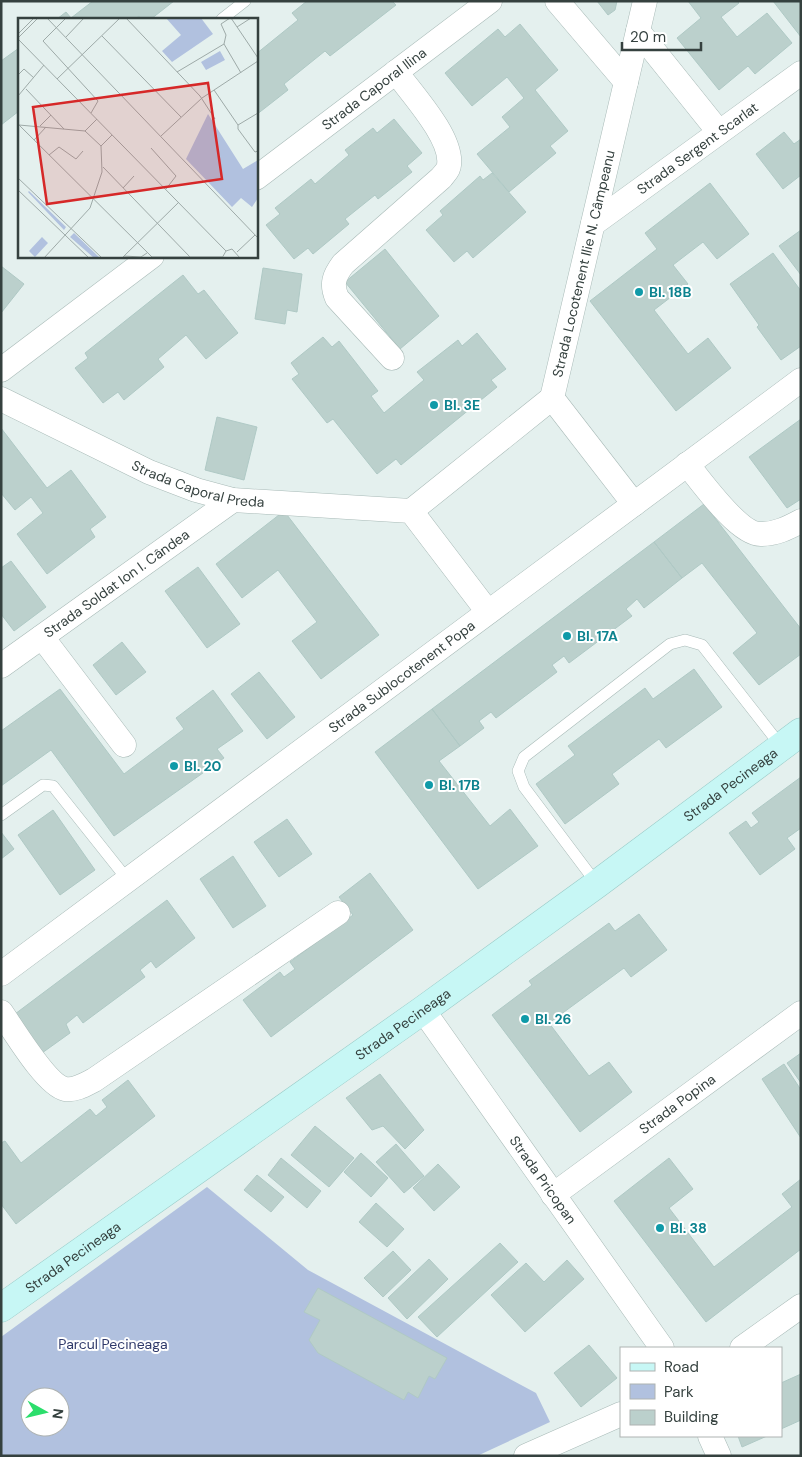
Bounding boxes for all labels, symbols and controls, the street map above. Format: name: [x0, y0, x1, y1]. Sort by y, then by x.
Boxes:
inset map: [18, 18, 258, 258]
scale bar: [622, 20, 701, 52]
text: 20 m: [630, 27, 666, 47]
street label: Strada Caporal Ilina: [318, 43, 430, 134]
street label: Strada Sergent Scarlat: [633, 98, 762, 198]
street label: Strada Locotenent Ilie N. Câmpeanu: [548, 148, 619, 379]
place label: Bl. 18B: [649, 283, 691, 301]
marker: Bl. 18B: [633, 286, 645, 298]
place label: Bl. 3E: [444, 396, 480, 414]
marker: Bl. 3E: [428, 399, 440, 411]
street label: Strada Caporal Preda: [129, 456, 265, 511]
street label: Strada Soldat Ion I. Cândea: [40, 525, 193, 642]
street label: Strada Sublocotenent Popa: [325, 616, 478, 737]
place label: Bl. 17A: [577, 627, 618, 645]
marker: Bl. 17A: [561, 630, 573, 642]
street label: Strada Pecineaga: [680, 744, 781, 825]
place label: Bl. 20: [184, 757, 222, 775]
marker: Bl. 20: [168, 760, 180, 772]
place label: Bl. 17B: [439, 776, 480, 794]
marker: Bl. 17B: [423, 779, 435, 791]
street label: Strada Pecineaga: [352, 984, 454, 1064]
place label: Bl. 26: [535, 1010, 572, 1028]
marker: Bl. 26: [519, 1013, 531, 1025]
street label: Strada Popina: [635, 1070, 719, 1138]
street label: Strada Pricopan: [506, 1132, 580, 1227]
street label: Strada Pecineaga: [22, 1217, 124, 1297]
place label: Bl. 38: [670, 1219, 707, 1237]
marker: Bl. 38: [654, 1222, 666, 1234]
park label: Parcul Pecineaga: [58, 1335, 168, 1353]
legend: [620, 1347, 782, 1437]
text: Road: [664, 1357, 699, 1377]
text: Park: [664, 1382, 694, 1402]
north arrow: [20, 1387, 70, 1437]
text: N: [48, 1407, 67, 1420]
text: Building: [664, 1407, 719, 1427]

